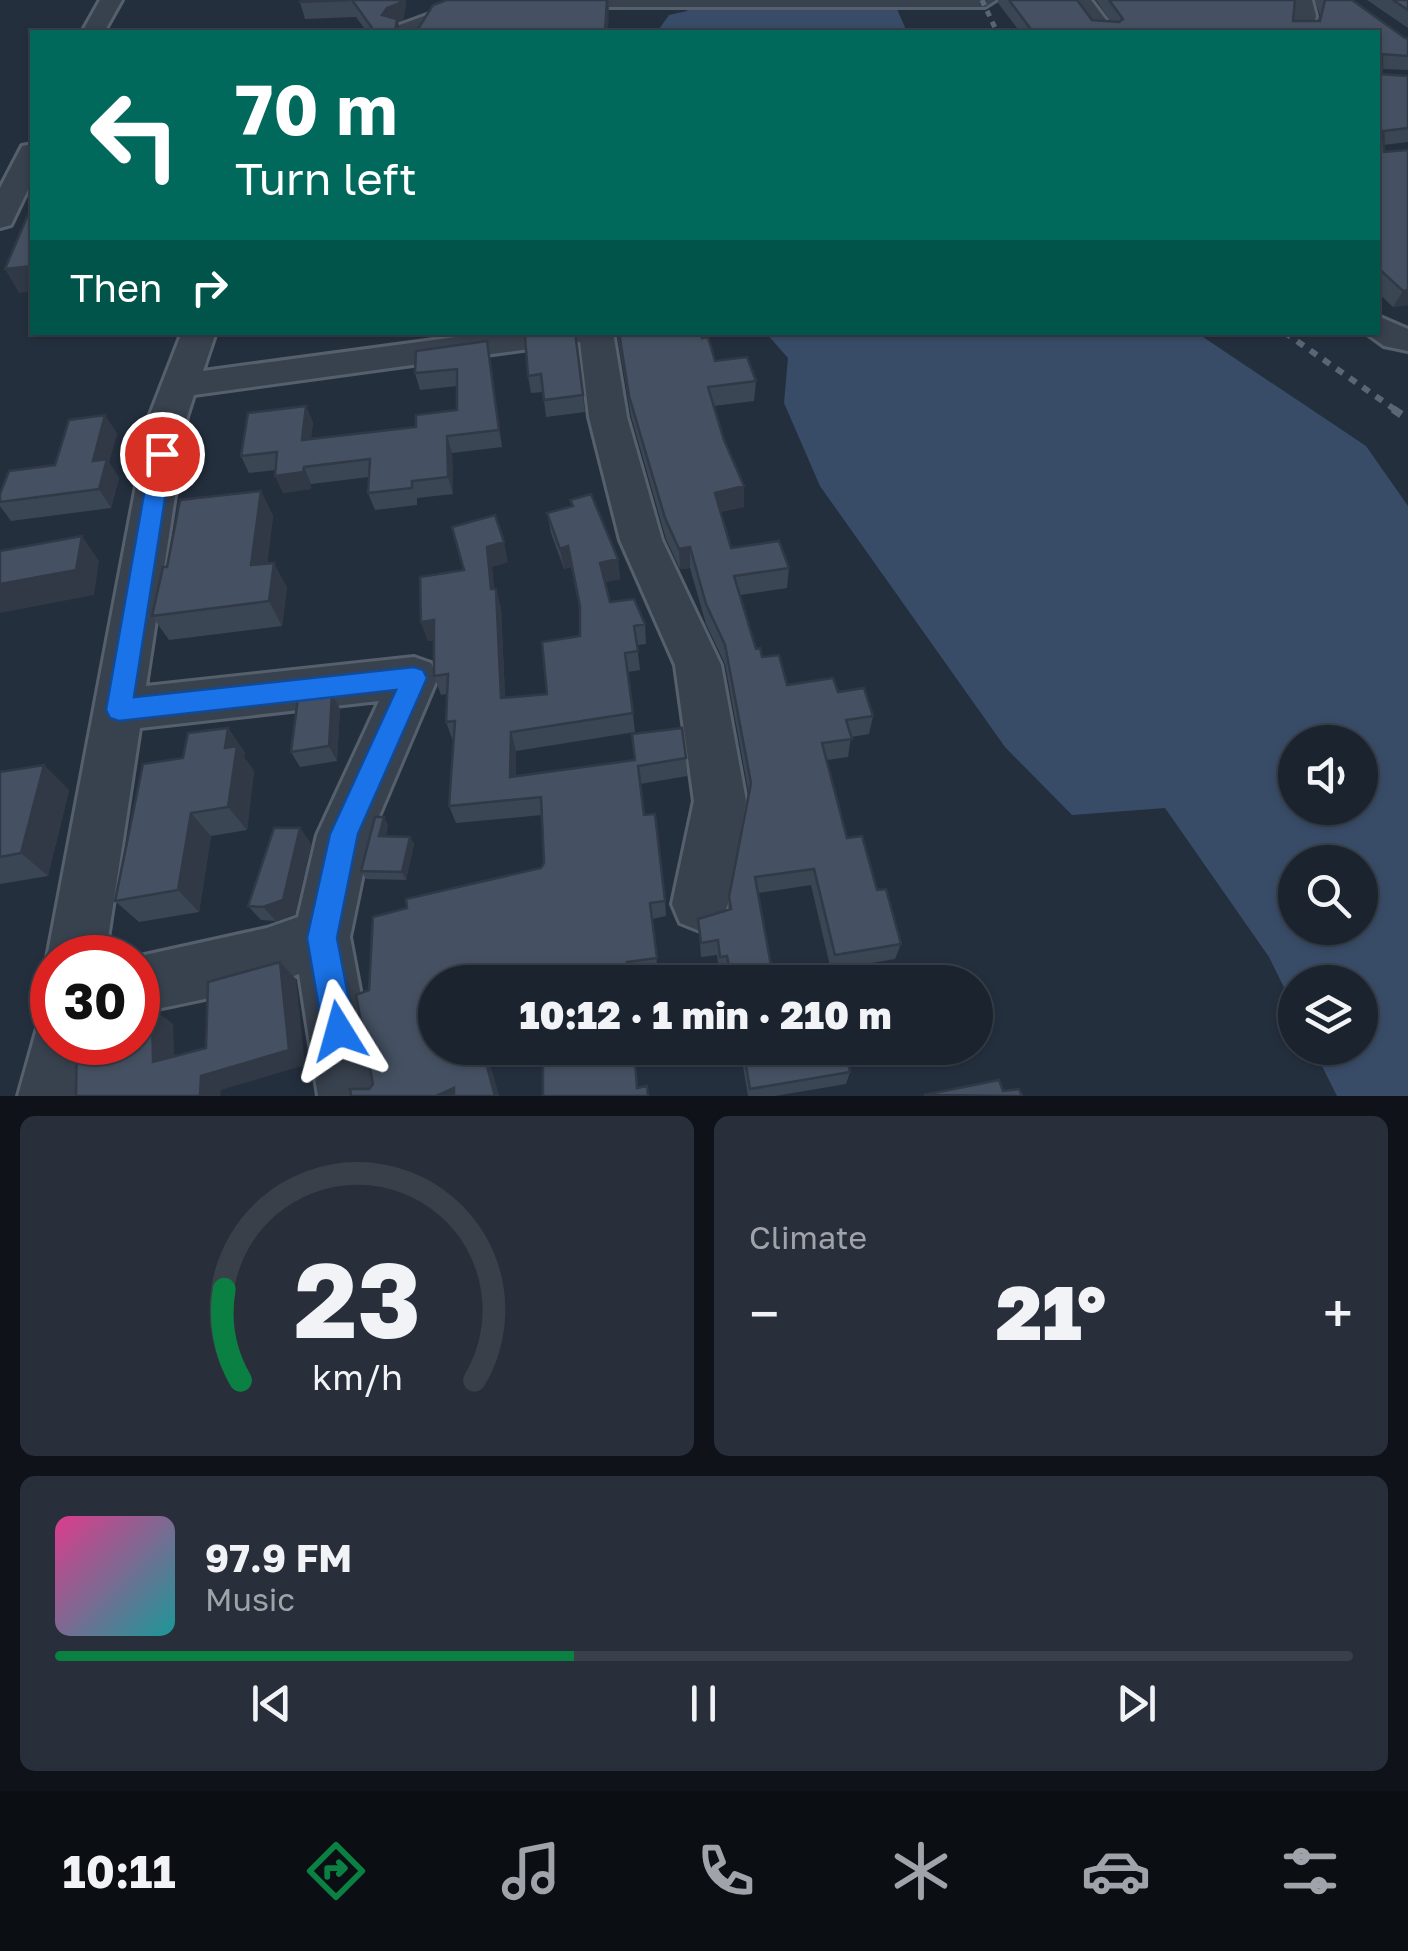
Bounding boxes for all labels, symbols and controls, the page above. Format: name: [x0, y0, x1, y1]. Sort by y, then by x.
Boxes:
text: 70 m: [235, 66, 397, 150]
icon: left: [70, 70, 200, 200]
text: Turn left: [235, 151, 417, 205]
icon: right: [182, 260, 237, 315]
text: Then: [70, 265, 162, 310]
pin: [120, 412, 205, 497]
icon: arrive: [135, 427, 190, 482]
map controls: [1278, 725, 1378, 1065]
button: sound: [1278, 725, 1378, 825]
button: search: [1278, 845, 1378, 945]
speed limit sign: 30: [30, 935, 160, 1065]
button: layers: [1278, 965, 1378, 1065]
position arrow: [287, 979, 391, 1083]
text: 10:12 · 1 min · 210 m: [519, 992, 892, 1037]
text: Climate: [749, 1218, 867, 1256]
text: 23: [294, 1236, 420, 1361]
text: 21°: [996, 1266, 1106, 1357]
text: −: [749, 1280, 779, 1346]
text: +: [1323, 1280, 1353, 1346]
text: km/h: [312, 1355, 402, 1398]
text: 97.9 FM: [205, 1535, 352, 1580]
text: Music: [205, 1580, 295, 1618]
icon: previous: [244, 1676, 299, 1731]
icon: pause: [676, 1676, 731, 1731]
icon: next: [1109, 1676, 1164, 1731]
icon: directions: [301, 1836, 371, 1906]
icon: music: [496, 1836, 566, 1906]
icon: phone: [691, 1836, 761, 1906]
icon: climate: [886, 1836, 956, 1906]
icon: car: [1081, 1836, 1151, 1906]
icon: filters: [1275, 1836, 1345, 1906]
text: 10:11: [62, 1844, 176, 1898]

